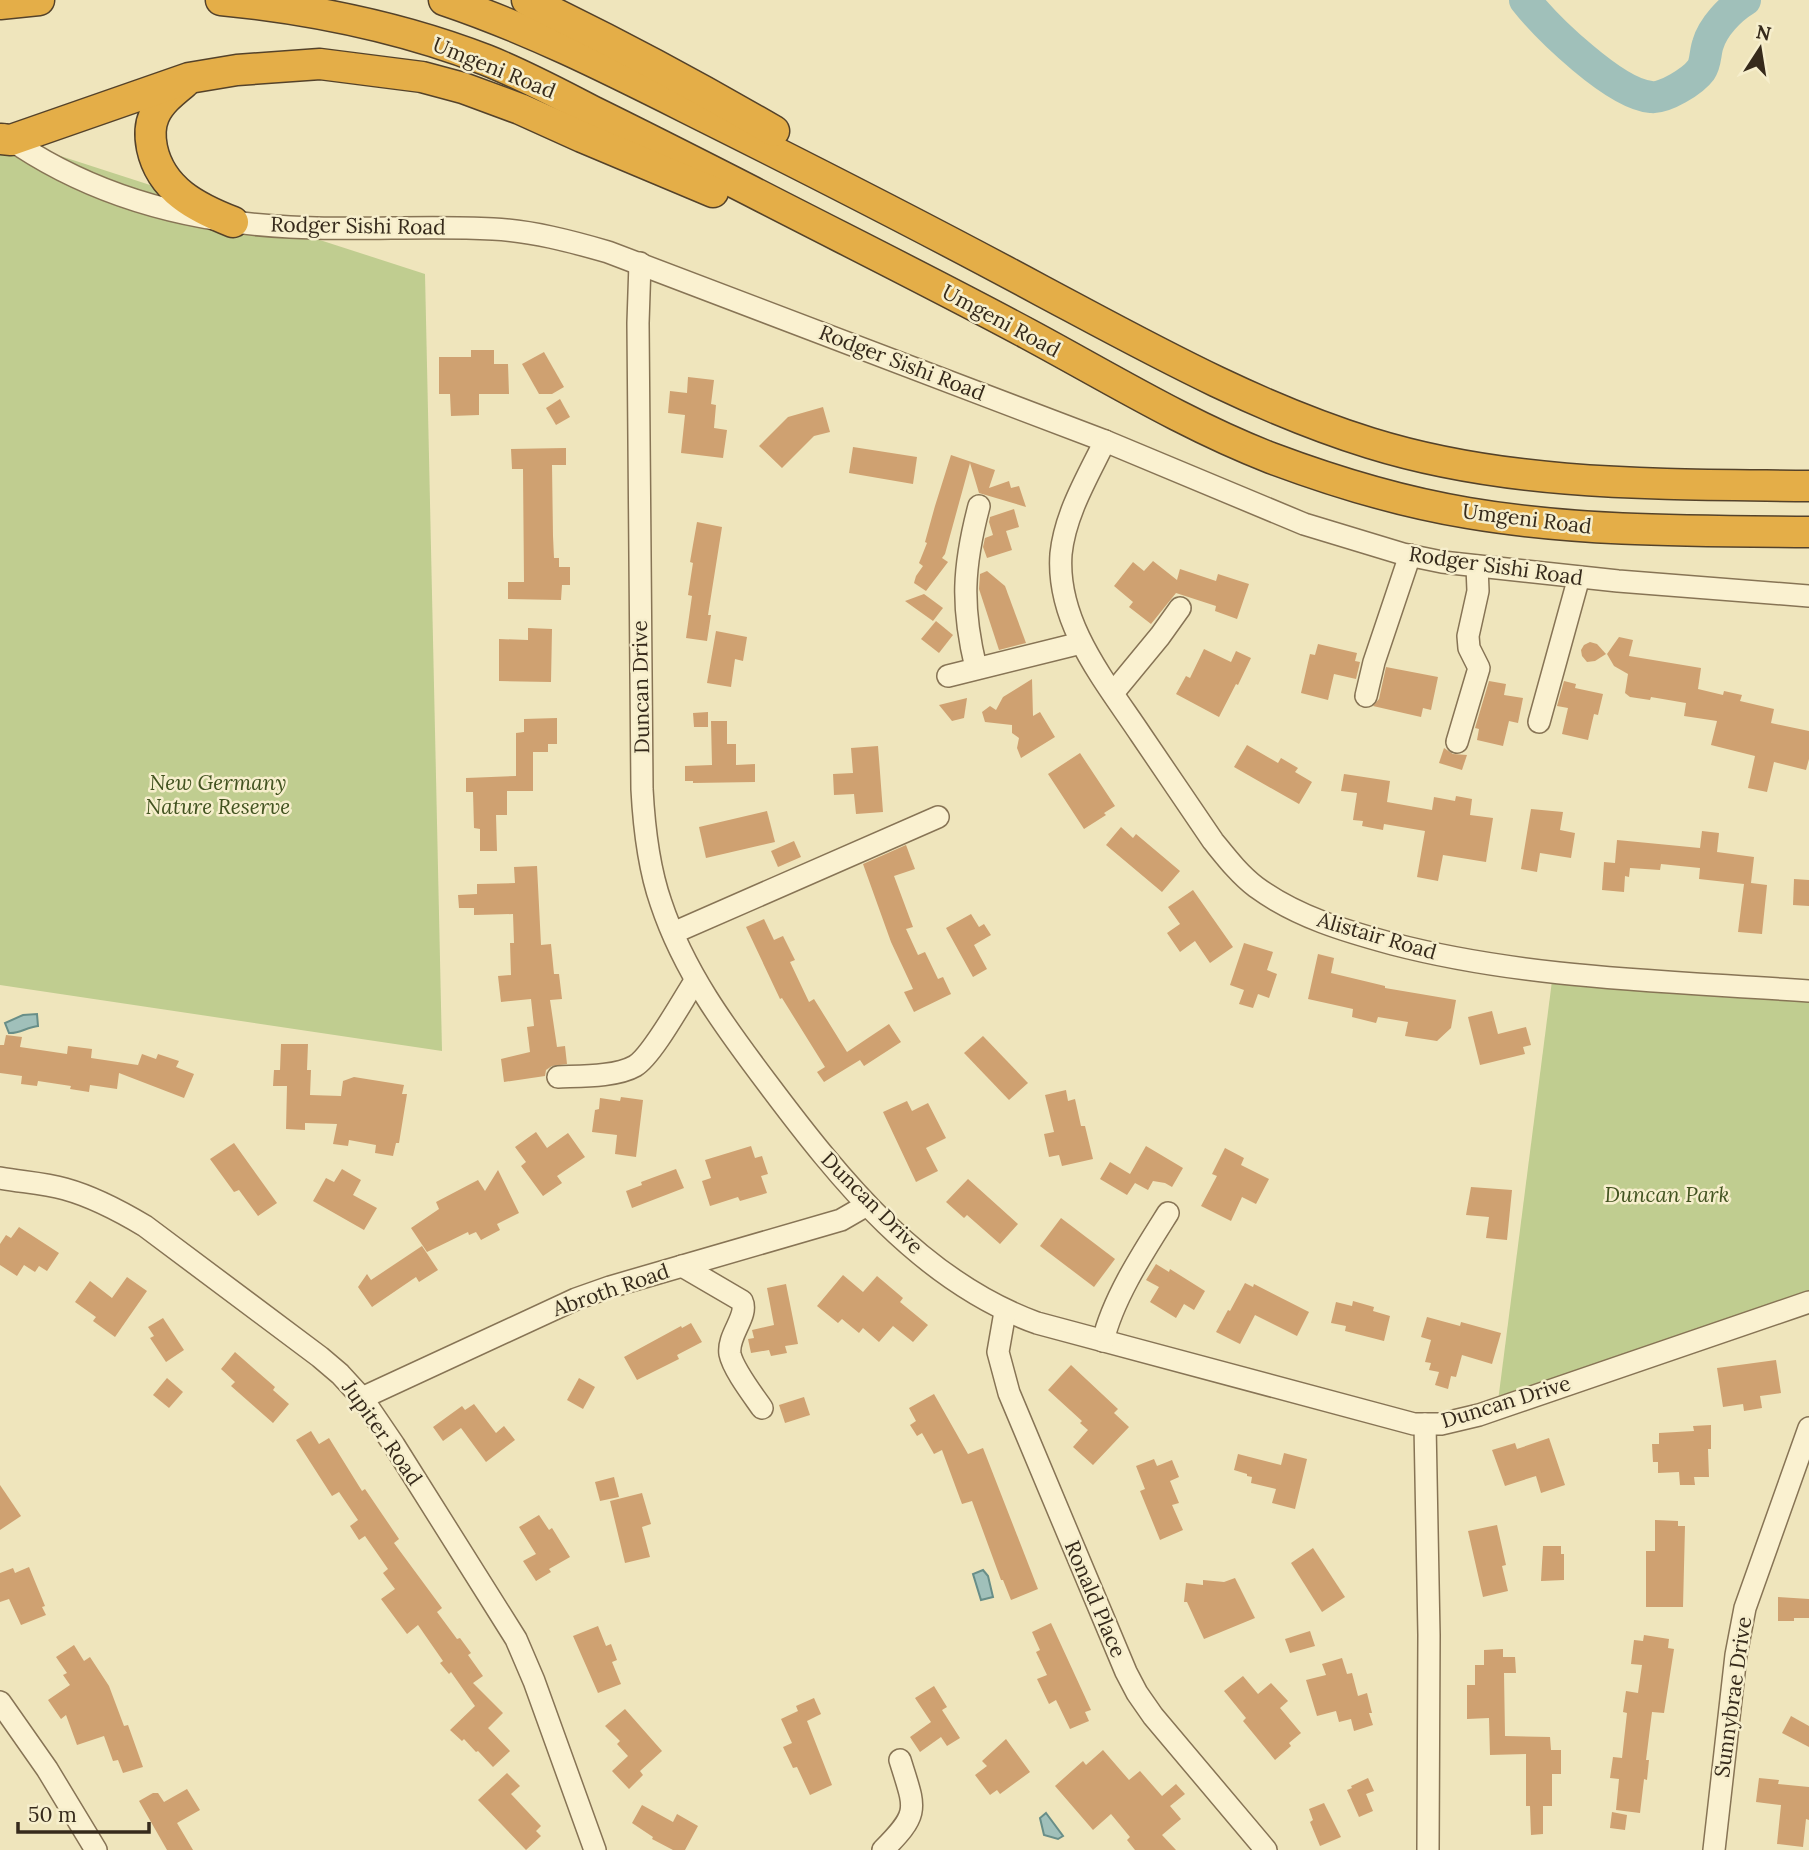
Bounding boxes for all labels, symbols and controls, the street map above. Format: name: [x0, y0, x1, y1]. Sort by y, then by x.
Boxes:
north arrow: [1725, 14, 1795, 84]
text: N: [1754, 19, 1774, 46]
street label: Umgeni Road: [429, 31, 560, 104]
street label: Rodger Sishi Road: [270, 210, 446, 241]
street label: Umgeni Road: [937, 278, 1065, 363]
street label: Rodger Sishi Road: [815, 318, 989, 407]
street label: Umgeni Road: [1461, 497, 1593, 540]
street label: Rodger Sishi Road: [1407, 540, 1585, 591]
street label: Duncan Drive: [626, 620, 655, 754]
park label: New Germany Nature Reserve: [146, 769, 290, 820]
street label: Alistair Road: [1313, 905, 1440, 965]
street label: Duncan Drive: [816, 1146, 929, 1259]
park label: Duncan Park: [1605, 1181, 1729, 1208]
street label: Abroth Road: [548, 1257, 673, 1322]
street label: Duncan Drive: [1438, 1369, 1574, 1434]
street label: Jupiter Road: [336, 1374, 428, 1490]
street label: Ronald Place: [1059, 1536, 1132, 1661]
street label: Sunnybrae Drive: [1708, 1615, 1757, 1779]
scale bar: [18, 1790, 149, 1834]
text: 50 m: [28, 1801, 77, 1828]

